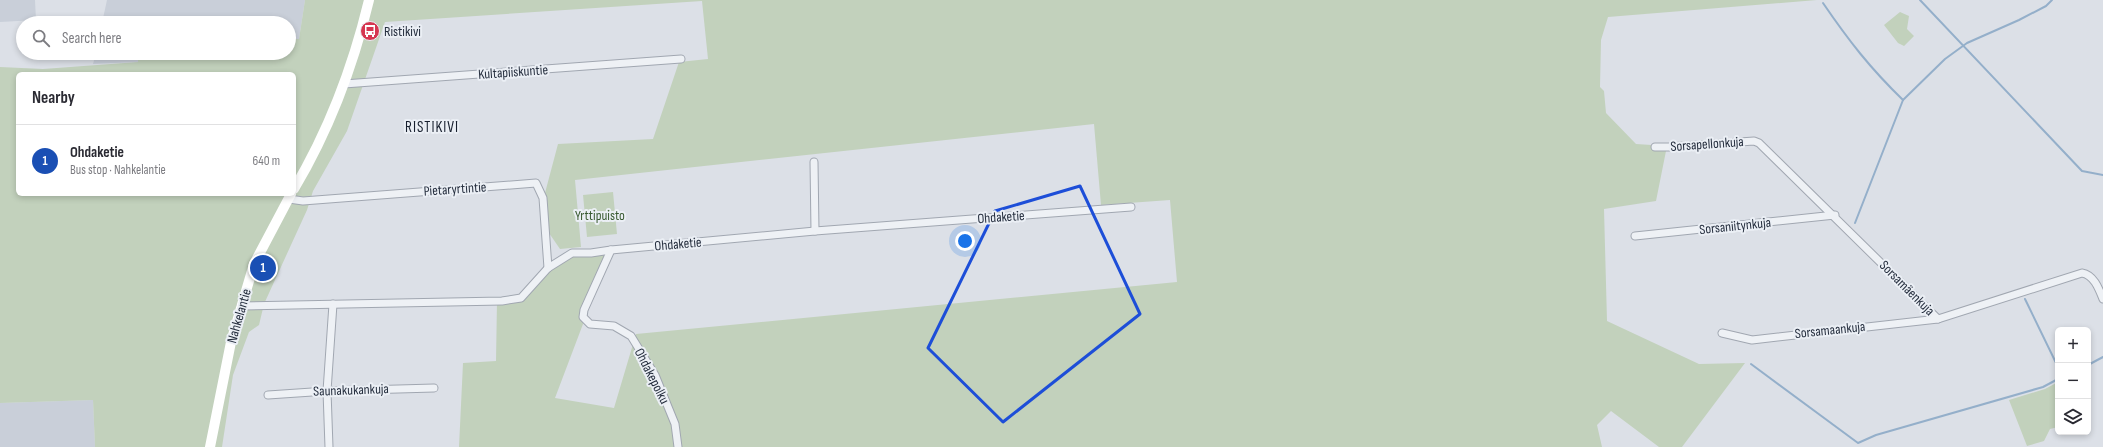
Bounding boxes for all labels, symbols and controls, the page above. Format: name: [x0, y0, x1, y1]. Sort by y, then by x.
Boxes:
search box: [16, 16, 296, 60]
bus stop icon: Ristikivi: [359, 20, 381, 42]
place label: Ristikivi: [384, 23, 421, 40]
icon: search: [30, 27, 52, 49]
text: Search here: [62, 29, 122, 48]
street label: Kultapiiskuntie: [477, 61, 549, 83]
text: Nearby: [32, 88, 75, 108]
district label: RISTIKIVI: [405, 118, 459, 137]
street label: Sorsapellonkuja: [1670, 133, 1744, 155]
text: Ohdaketie: [70, 143, 124, 162]
text: 1: [42, 153, 48, 169]
text: 640 m: [252, 153, 280, 169]
text: Bus stop · Nahkelantie: [70, 162, 166, 178]
street label: Pietaryrtintie: [423, 178, 487, 200]
park label: Yrttipuisto: [575, 207, 625, 224]
street label: Ohdaketie: [977, 207, 1025, 227]
street label: Sorsaniitynkuja: [1698, 214, 1772, 238]
your location: [955, 231, 975, 251]
street label: Ohdaketie: [654, 233, 702, 255]
pin: 1: [250, 253, 276, 283]
street label: Sorsamäenkuja: [1876, 257, 1938, 319]
street label: Nahkelantie: [223, 287, 255, 345]
street label: Sorsamaankuja: [1794, 318, 1866, 342]
map controls: [2055, 327, 2091, 435]
button: +: [2055, 327, 2091, 363]
street label: Ohdakepolku: [631, 345, 673, 407]
button: −: [2055, 363, 2091, 399]
street label: Saunakukankuja: [313, 380, 389, 400]
button: layers: [2055, 399, 2091, 435]

